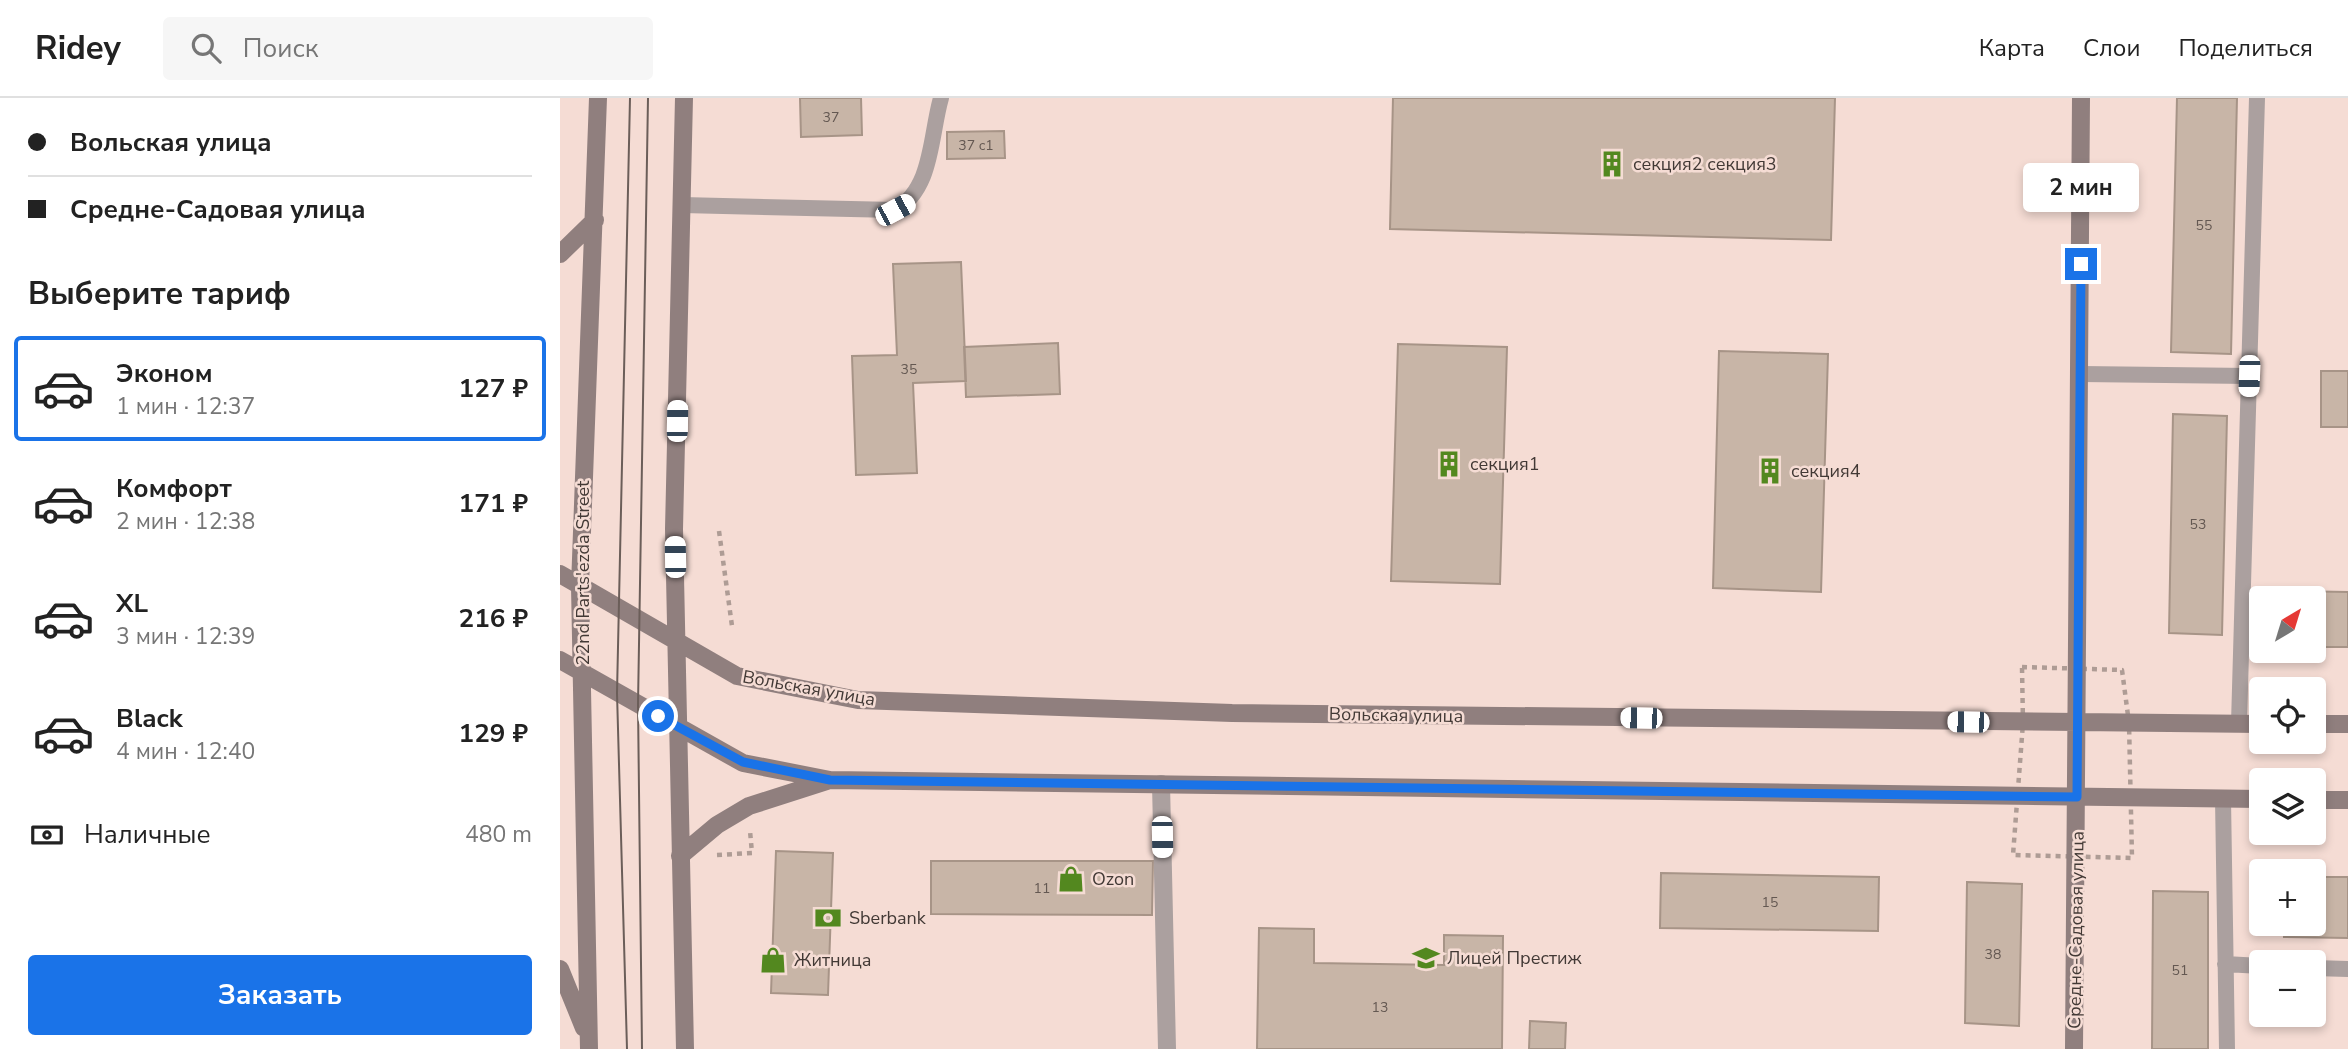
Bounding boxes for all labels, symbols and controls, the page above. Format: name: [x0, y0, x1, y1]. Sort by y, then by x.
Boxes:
search box: [163, 17, 653, 80]
text: Ridey: [35, 26, 121, 71]
icon: search: [187, 29, 225, 67]
text: Поиск: [243, 31, 318, 66]
text: Карта: [1979, 32, 2045, 64]
text: Слои: [2083, 32, 2140, 64]
text: Поделиться: [2178, 32, 2313, 64]
house number: 37: [823, 108, 839, 127]
text: Вольская улица: [70, 125, 272, 160]
house number: 37 с1: [958, 136, 994, 155]
building icon: секция2 секция3: [1597, 149, 1627, 179]
place label: секция2 секция3: [1633, 152, 1777, 176]
callout: 2 мин: [2023, 162, 2139, 212]
text: 2 мин: [2049, 172, 2113, 203]
car: [872, 191, 919, 229]
text: Средне-Садовая улица: [70, 192, 366, 227]
house number: 55: [2196, 216, 2212, 235]
route end: [2065, 248, 2097, 280]
text: Выберите тариф: [28, 272, 291, 315]
car: [2238, 355, 2261, 397]
text: Эконом: [116, 356, 213, 391]
icon: car: [32, 357, 95, 420]
house number: 35: [901, 360, 917, 379]
text: 127 ₽: [459, 371, 528, 406]
text: 1 мин · 12:37: [116, 391, 255, 422]
car: [667, 400, 688, 442]
building icon: секция1: [1434, 449, 1464, 479]
place label: секция1: [1470, 452, 1540, 476]
building icon: секция4: [1755, 456, 1785, 486]
place label: секция4: [1791, 459, 1861, 483]
text: Комфорт: [116, 471, 232, 506]
icon: car: [32, 472, 95, 535]
street label: 22nd Parts'ezda Street: [571, 480, 595, 665]
text: 171 ₽: [459, 486, 528, 521]
text: 2 мин · 12:38: [116, 506, 255, 537]
house number: 53: [2190, 515, 2206, 534]
car: [665, 536, 686, 578]
text: XL: [116, 586, 148, 621]
north arrow: [2249, 586, 2326, 663]
map controls: [2249, 586, 2326, 1027]
icon: car: [32, 587, 95, 650]
text: 216 ₽: [459, 601, 528, 636]
text: 3 мин · 12:39: [116, 621, 255, 652]
street label: Вольская улица: [741, 665, 877, 711]
button: locate: [2249, 677, 2326, 754]
route start: [642, 700, 674, 732]
text: Black: [116, 701, 183, 736]
icon: car: [32, 702, 95, 765]
street label: Вольская улица: [1329, 702, 1463, 728]
car: [1620, 707, 1663, 729]
car: [1947, 711, 1990, 733]
text: 129 ₽: [459, 716, 528, 751]
text: 4 мин · 12:40: [116, 736, 255, 767]
button: layers: [2249, 768, 2326, 845]
icon: cash: [28, 816, 66, 854]
car: [1152, 816, 1173, 858]
text: Наличные: [84, 817, 211, 852]
text: 480 m: [465, 819, 532, 850]
street label: Средне-Садовая улица: [2062, 831, 2090, 1029]
button: +: [2249, 859, 2326, 936]
shop icon: Ozon: [1056, 864, 1086, 894]
place label: Ozon: [1092, 867, 1134, 891]
house number: 11: [1034, 879, 1050, 898]
house number: 15: [1762, 893, 1778, 912]
bank icon: Sberbank: [813, 903, 843, 933]
place label: Sberbank: [849, 906, 927, 930]
school or university icon: Лицей Престиж: [1411, 943, 1441, 973]
shop icon: Житница: [758, 945, 788, 975]
house number: 38: [1985, 945, 2001, 964]
place label: Лицей Престиж: [1447, 946, 1583, 970]
place label: Житница: [794, 948, 871, 972]
button: −: [2249, 950, 2326, 1027]
button: Заказать: [28, 955, 532, 1035]
house number: 51: [2172, 961, 2188, 980]
house number: 13: [1372, 998, 1388, 1017]

